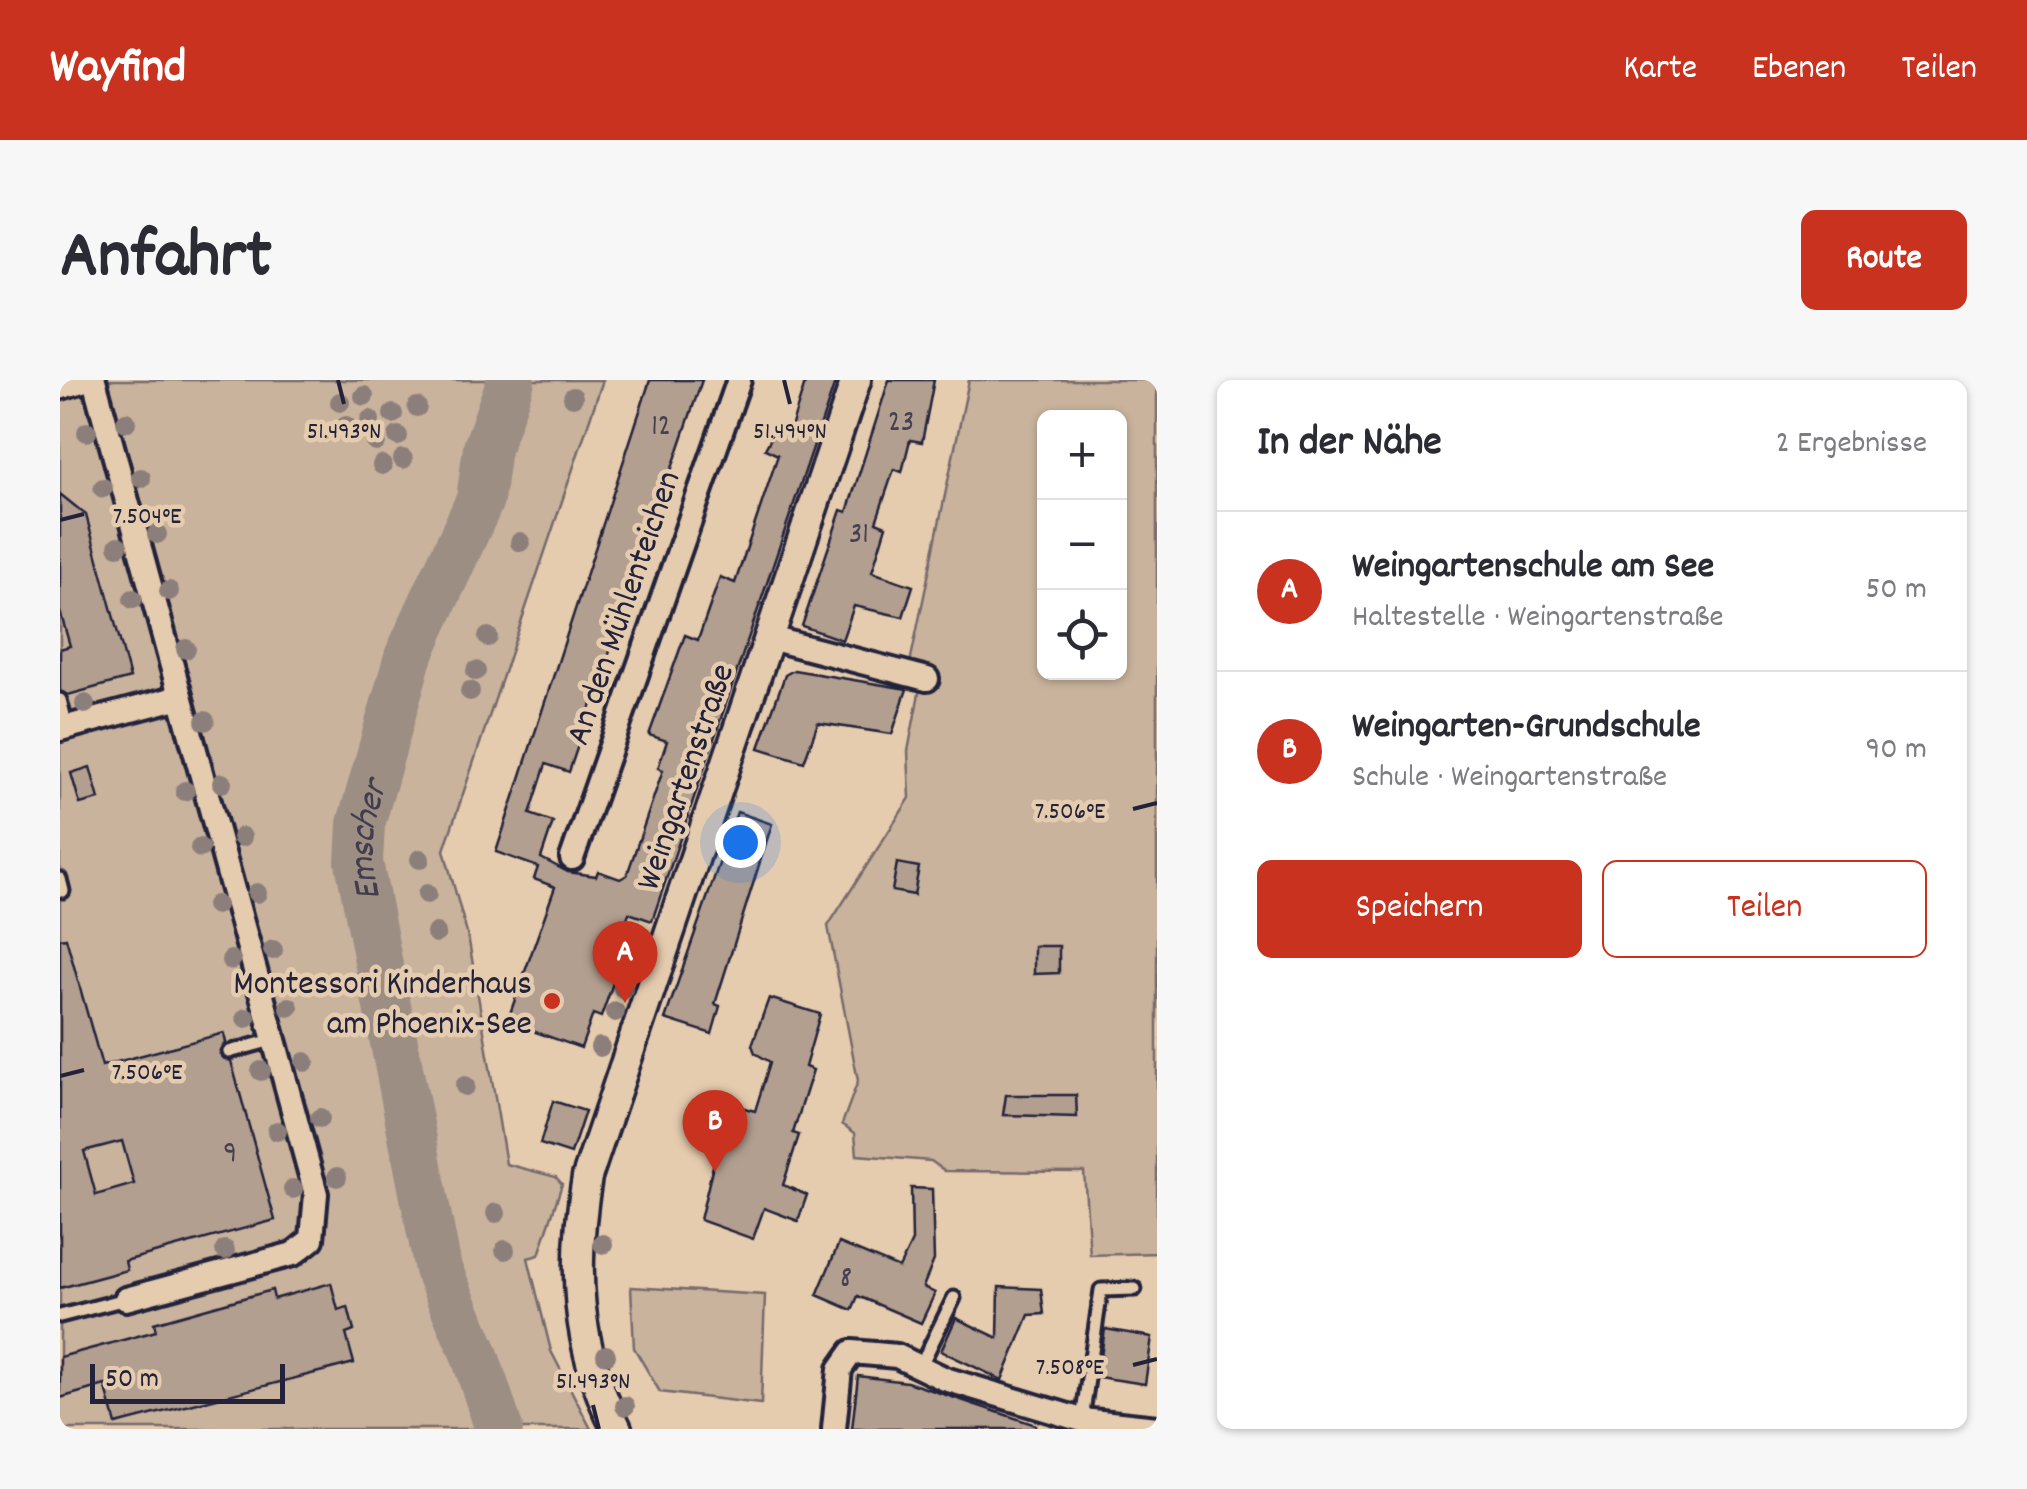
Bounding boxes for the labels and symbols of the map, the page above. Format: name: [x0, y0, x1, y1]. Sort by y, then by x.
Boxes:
house number: 23: [888, 403, 914, 446]
house number: 12: [651, 407, 671, 450]
text: 51.493°N: [307, 415, 381, 451]
text: 51.494°N: [753, 415, 827, 451]
street label: An den Mühlenteichen: [555, 465, 696, 753]
text: 7.504°E: [113, 500, 182, 536]
house number: 31: [849, 515, 869, 558]
street label: Weingartenstraße: [626, 658, 750, 898]
water label: Emscher: [336, 771, 406, 905]
text: 7.506°E: [1035, 795, 1106, 831]
your location: [715, 817, 766, 868]
pin: A: [592, 920, 658, 1003]
place label: Montessori Kinderhaus am Phoenix-See: [233, 961, 532, 1051]
marker: Montessori Kinderhaus am Phoenix-See: [541, 990, 563, 1012]
text: 7.506°E: [112, 1056, 183, 1092]
pin: B: [682, 1090, 748, 1172]
house number: 9: [223, 1134, 237, 1177]
house number: 8: [840, 1259, 852, 1302]
text: 7.508°E: [1036, 1351, 1105, 1387]
scale bar: [90, 1359, 285, 1404]
text: 51.493°N: [556, 1365, 630, 1401]

